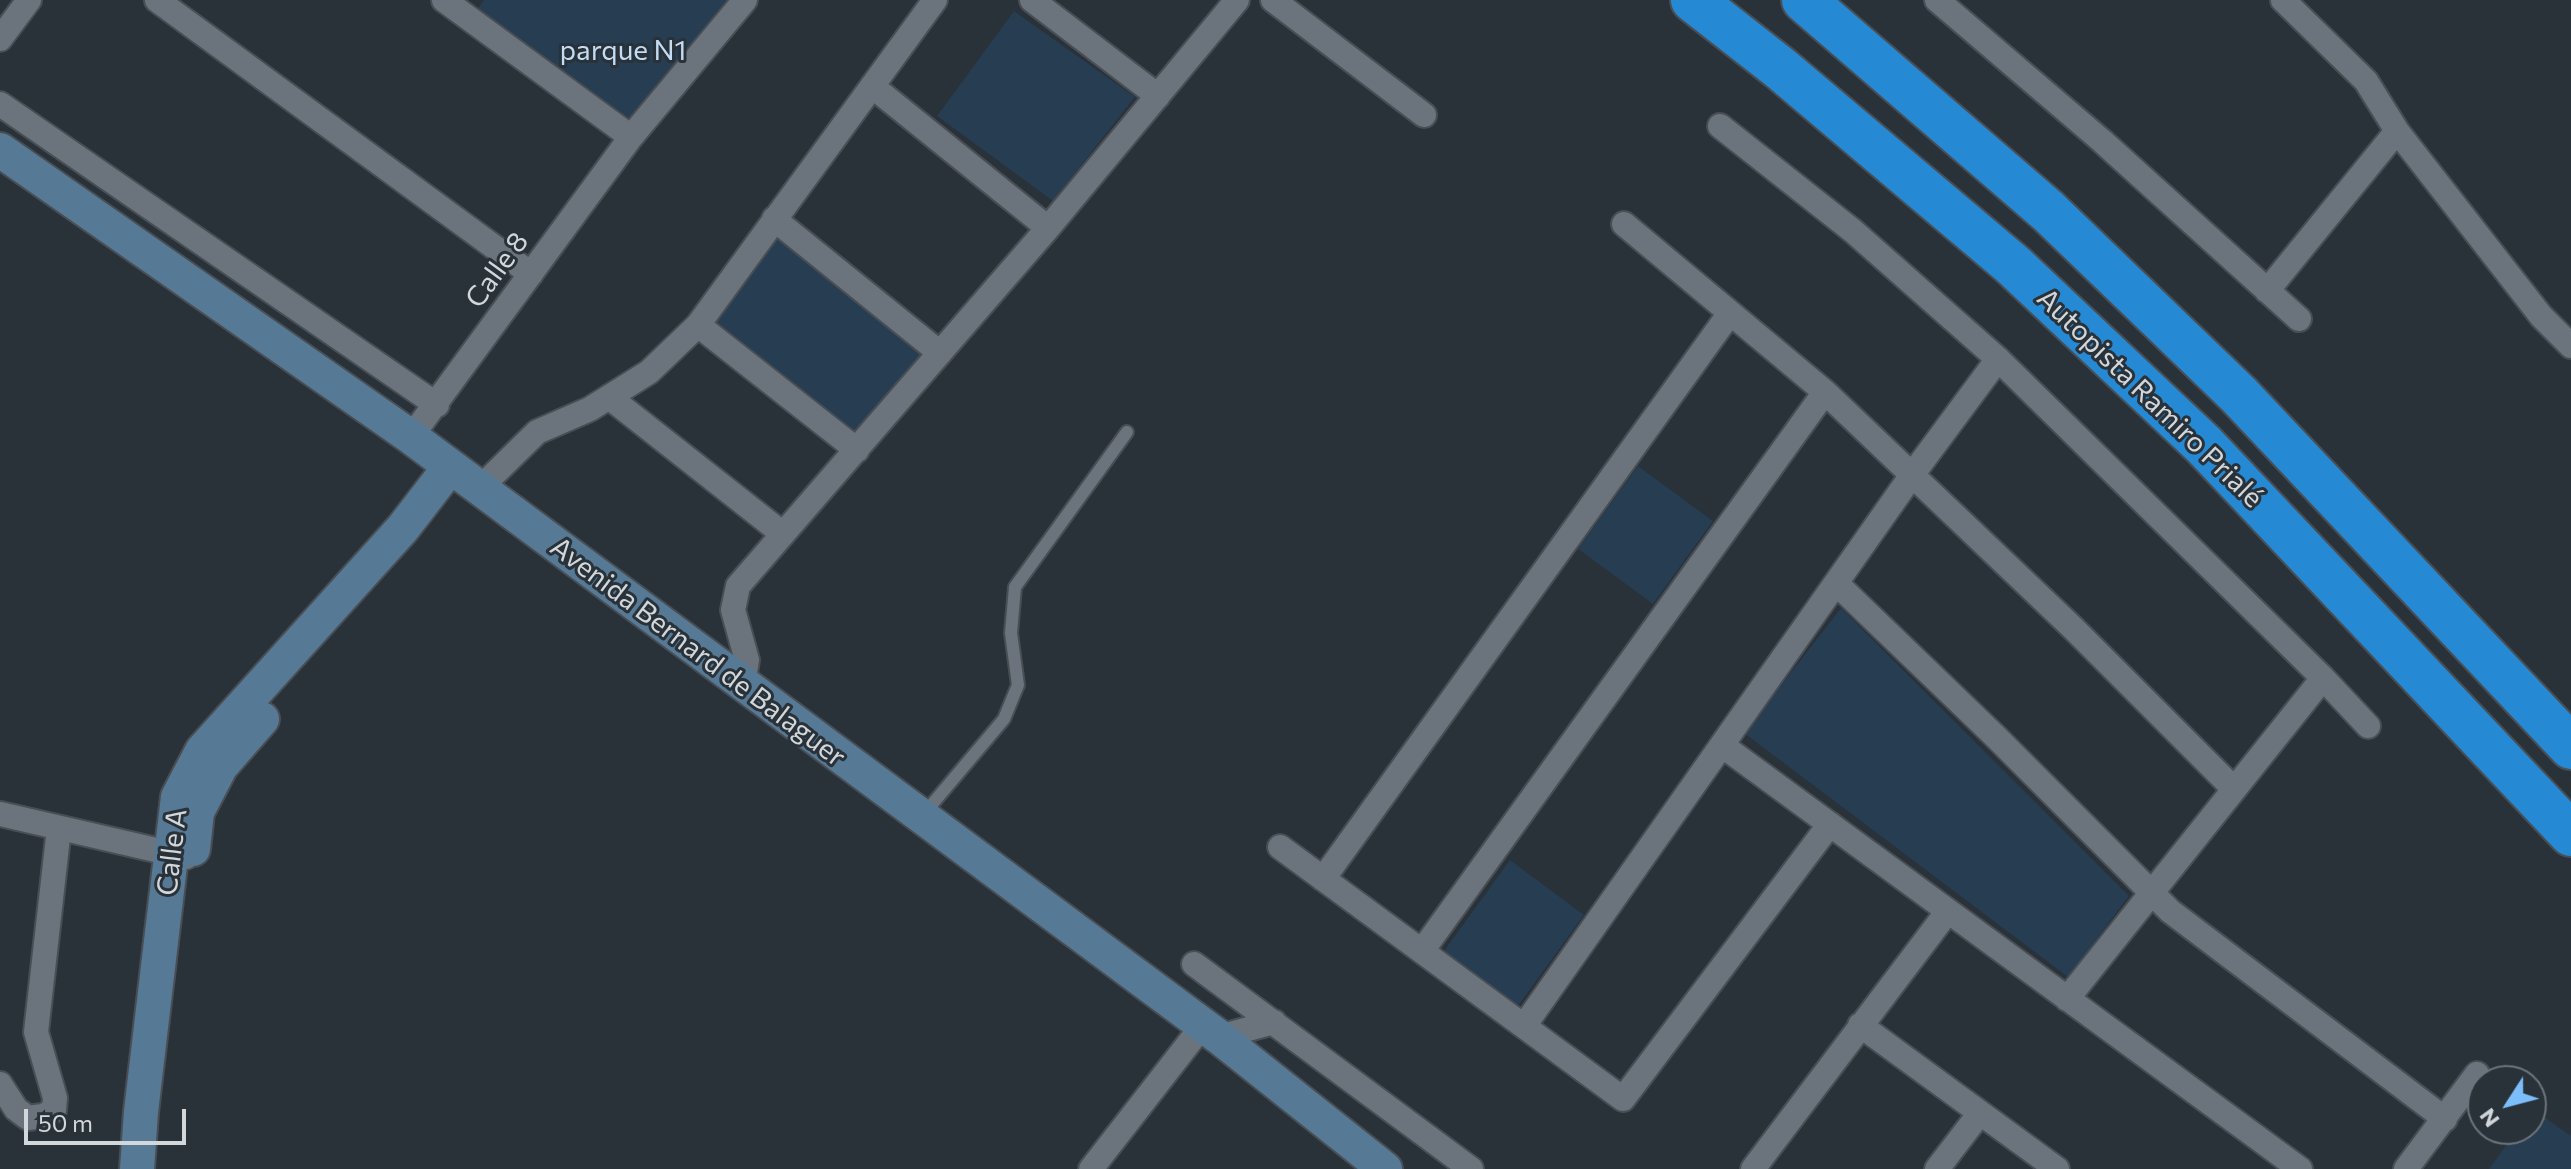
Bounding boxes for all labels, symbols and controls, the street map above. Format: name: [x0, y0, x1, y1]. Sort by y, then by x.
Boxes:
park label: parque N1: [559, 34, 687, 68]
street label: Calle 8: [458, 226, 536, 314]
street label: Autopista Ramiro Prialé: [2030, 281, 2270, 515]
street label: Avenida Bernard de Balaguer: [544, 530, 852, 774]
street label: Calle A: [150, 807, 194, 897]
north arrow: [2467, 1065, 2547, 1145]
scale bar: [28, 1093, 190, 1143]
text: N: [2473, 1104, 2505, 1133]
text: 50 m: [38, 1108, 93, 1137]

